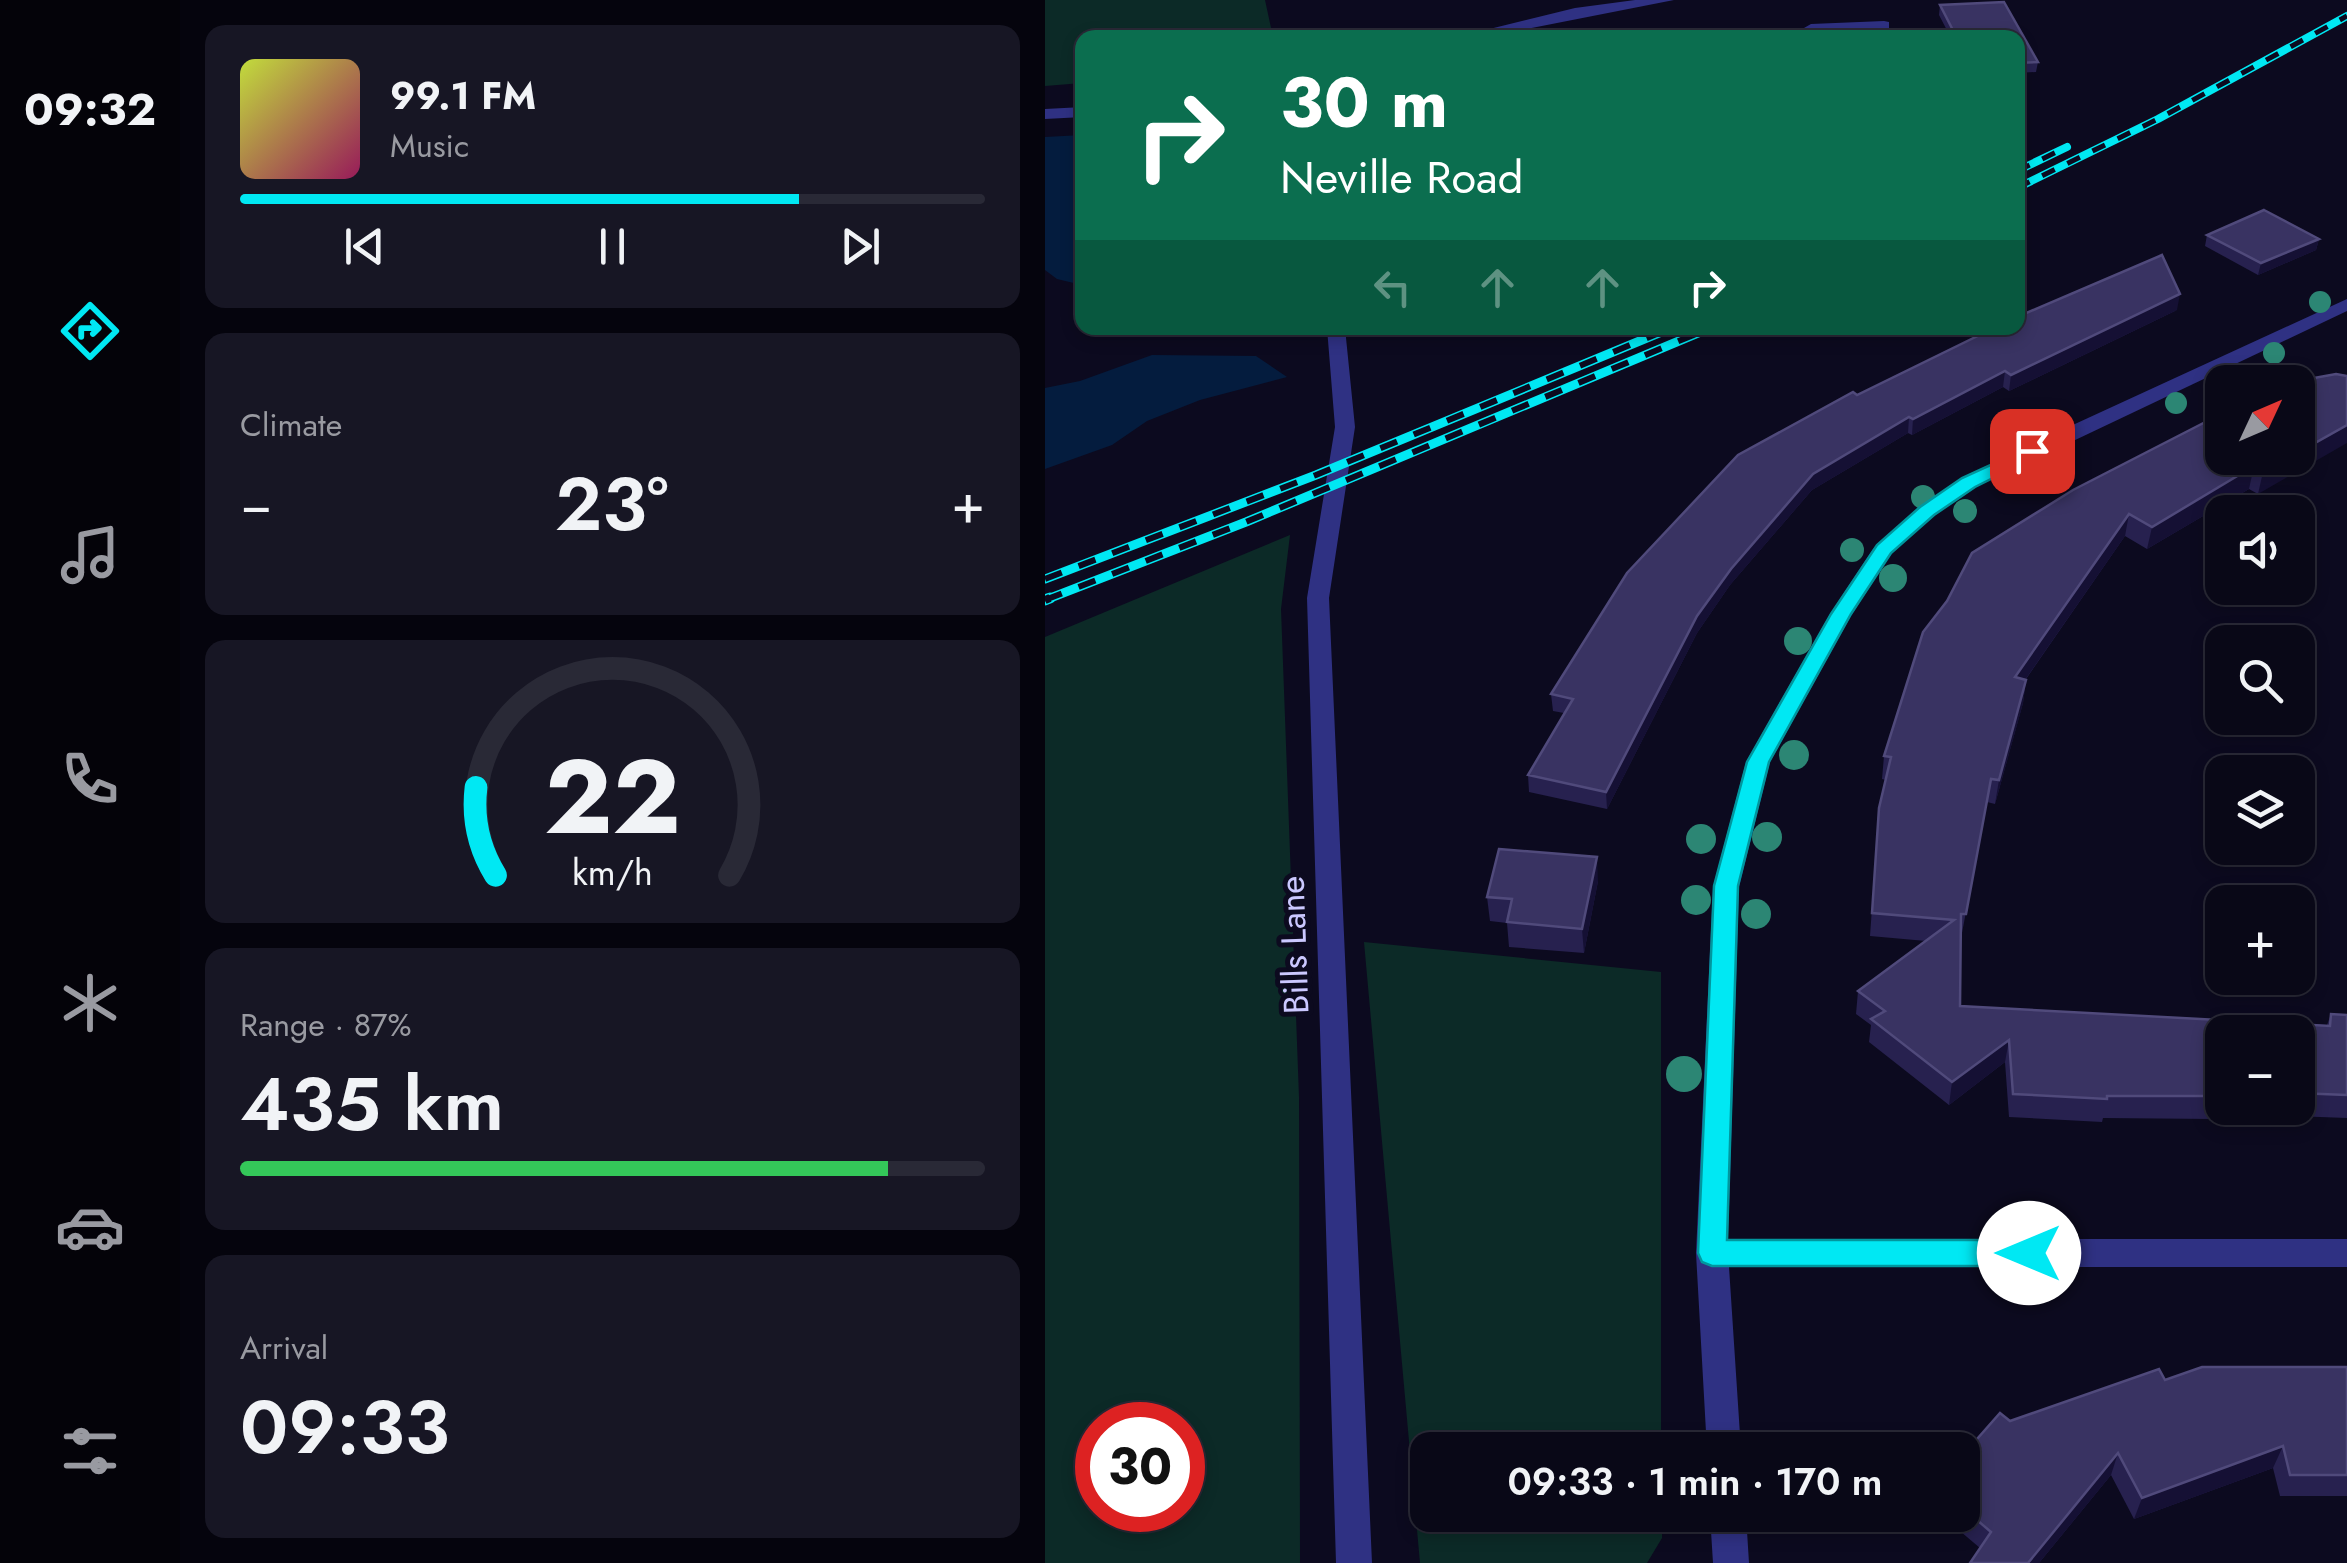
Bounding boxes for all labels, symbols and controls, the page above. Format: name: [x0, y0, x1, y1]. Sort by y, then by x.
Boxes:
text: 30 m: [1280, 52, 1448, 153]
text: 99.1 FM: [390, 68, 536, 123]
icon: right: [1115, 70, 1245, 200]
text: 09:32: [24, 77, 156, 142]
text: Music: [390, 123, 469, 169]
text: Neville Road: [1280, 145, 1523, 210]
icon: previous: [337, 219, 392, 274]
icon: pause: [585, 219, 640, 274]
icon: next: [833, 219, 888, 274]
icon: left: [1365, 260, 1420, 315]
icon: ahead: [1470, 260, 1525, 315]
icon: ahead: [1575, 260, 1630, 315]
icon: right: [1680, 260, 1735, 315]
icon: directions: [55, 296, 125, 366]
north arrow: [2205, 365, 2315, 475]
map controls: [2205, 365, 2315, 1125]
text: Climate: [240, 402, 342, 448]
pin: [1990, 409, 2075, 494]
icon: arrive: [2005, 424, 2060, 479]
text: 23°: [555, 450, 669, 558]
text: −: [240, 464, 272, 544]
text: +: [951, 464, 985, 544]
button: sound: [2205, 495, 2315, 605]
icon: music: [55, 520, 125, 590]
button: search: [2205, 625, 2315, 735]
text: 22: [544, 722, 681, 872]
icon: phone: [55, 744, 125, 814]
button: layers: [2205, 755, 2315, 865]
text: km/h: [572, 847, 653, 898]
street label: Bills Lane: [1267, 875, 1321, 1015]
button: +: [2205, 885, 2315, 995]
icon: climate: [55, 968, 125, 1038]
text: Range · 87%: [240, 1002, 411, 1048]
button: −: [2205, 1015, 2315, 1125]
text: 435 km: [240, 1050, 504, 1158]
icon: car: [55, 1192, 125, 1262]
position arrow: [1977, 1201, 2081, 1305]
text: Arrival: [240, 1325, 328, 1371]
text: 09:33: [240, 1373, 449, 1481]
speed limit sign: 30: [1075, 1402, 1205, 1532]
icon: filters: [55, 1416, 125, 1486]
text: 09:33 · 1 min · 170 m: [1507, 1454, 1883, 1509]

